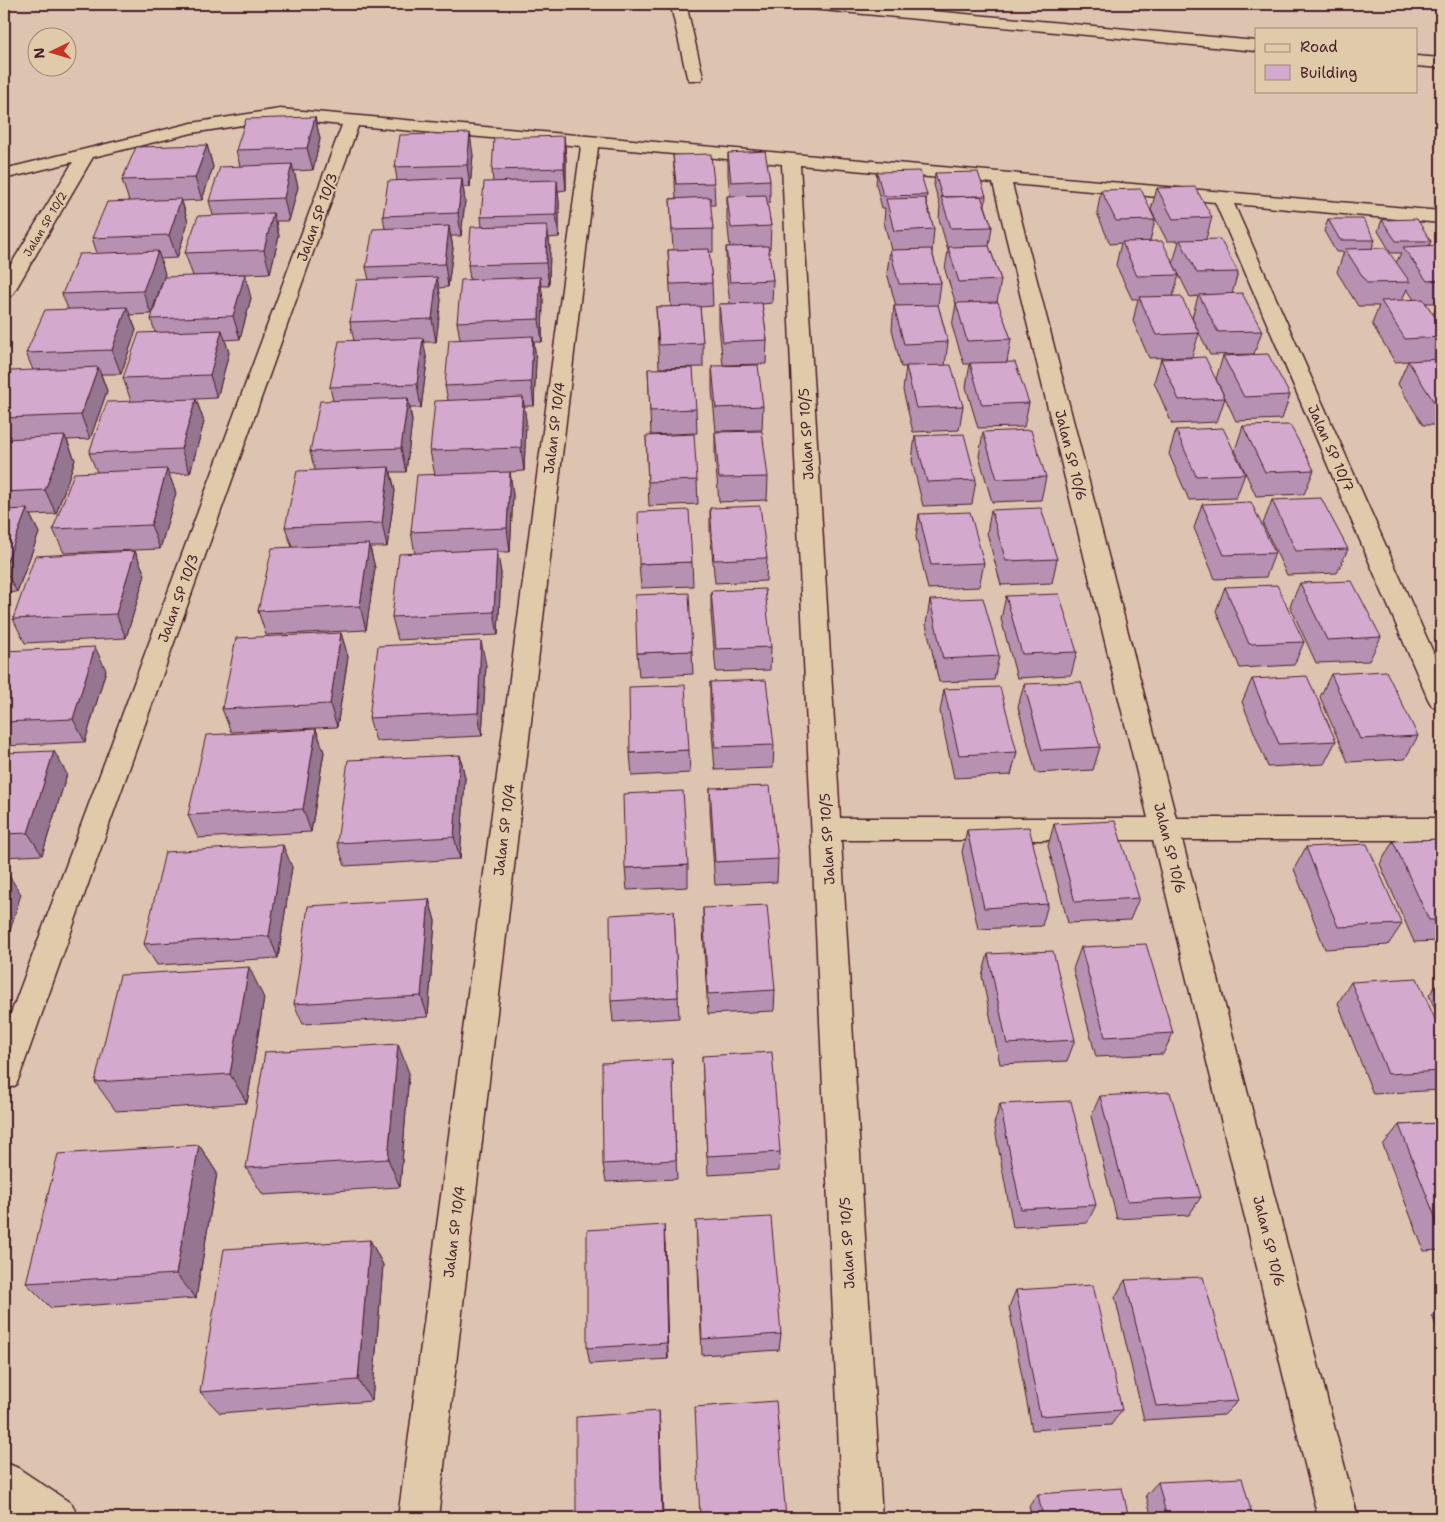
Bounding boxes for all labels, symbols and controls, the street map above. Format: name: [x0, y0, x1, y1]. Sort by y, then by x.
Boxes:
north arrow: [28, 28, 78, 78]
legend: [1255, 28, 1418, 92]
text: Road: [1300, 37, 1338, 57]
text: N: [30, 47, 48, 59]
text: Building: [1300, 63, 1357, 83]
street label: Jalan SP 10/3: [293, 170, 341, 264]
street label: Jalan SP 10/2: [20, 189, 71, 259]
street label: Jalan SP 10/4: [539, 381, 569, 475]
street label: Jalan SP 10/5: [795, 387, 817, 481]
street label: Jalan SP 10/7: [1304, 402, 1358, 494]
street label: Jalan SP 10/6: [1051, 408, 1091, 502]
street label: Jalan SP 10/3: [154, 551, 202, 645]
street label: Jalan SP 10/4: [489, 783, 519, 877]
street label: Jalan SP 10/5: [816, 792, 838, 886]
street label: Jalan SP 10/6: [1150, 801, 1190, 895]
street label: Jalan SP 10/4: [439, 1185, 469, 1279]
street label: Jalan SP 10/6: [1249, 1194, 1289, 1288]
street label: Jalan SP 10/5: [836, 1196, 858, 1290]

